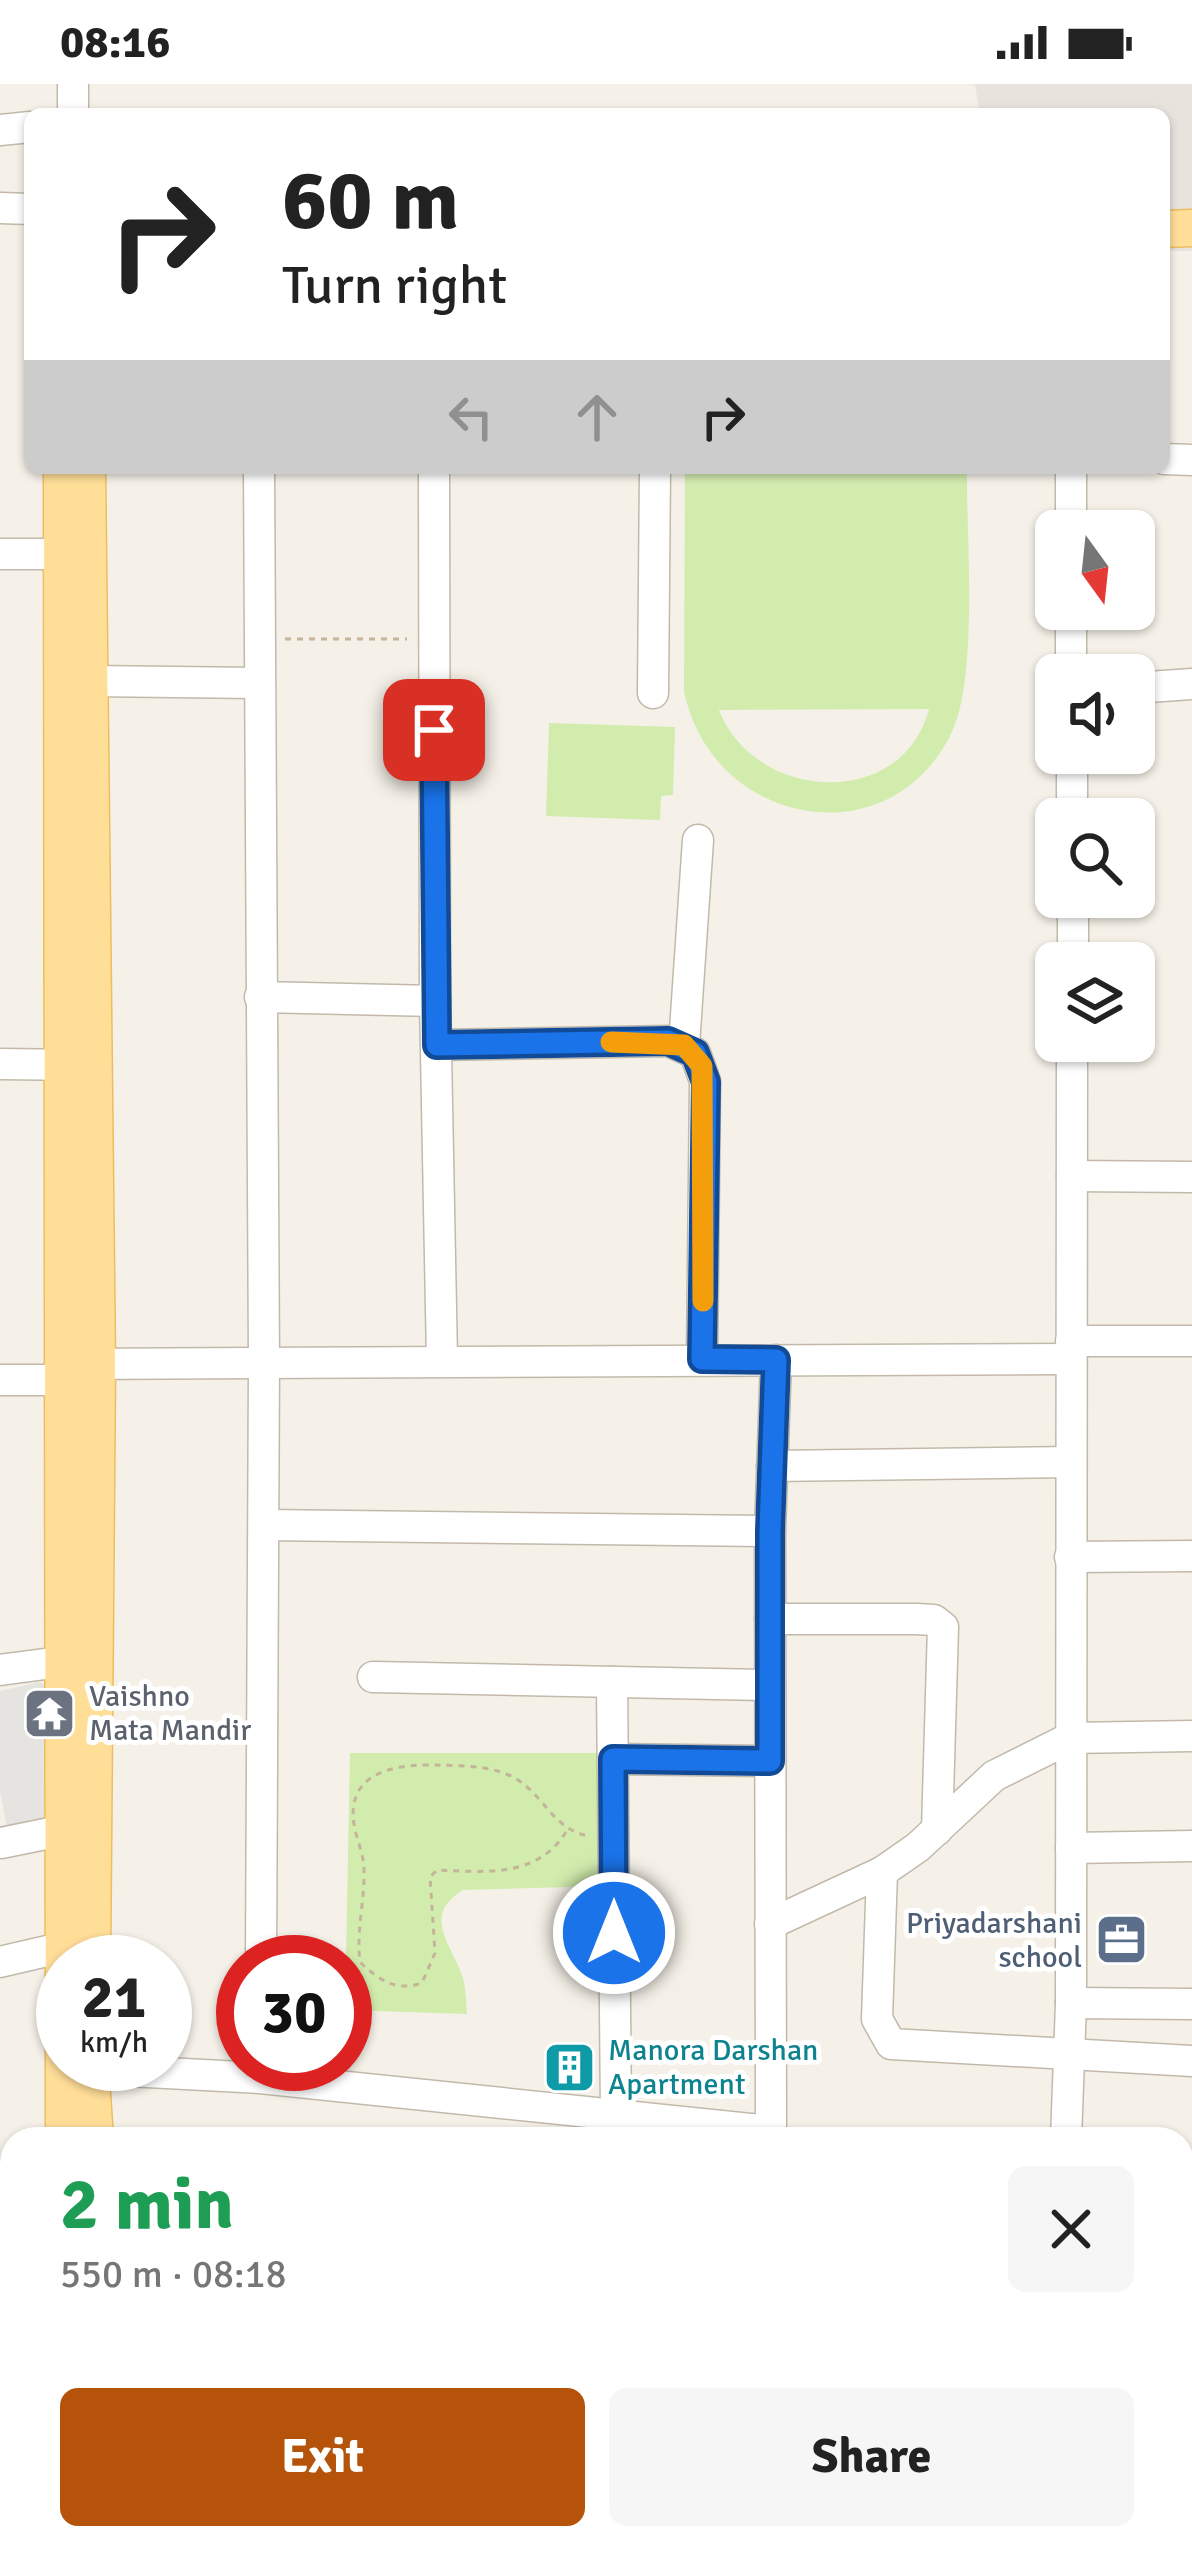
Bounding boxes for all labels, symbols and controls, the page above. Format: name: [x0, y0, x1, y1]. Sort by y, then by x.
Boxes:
text: 08:16: [60, 15, 170, 70]
text: 60 m: [282, 149, 459, 253]
icon: right: [84, 156, 240, 312]
text: Turn right: [282, 252, 507, 319]
icon: left: [438, 384, 504, 450]
icon: ahead: [564, 384, 630, 450]
icon: right: [690, 384, 756, 450]
north arrow: [1035, 510, 1155, 630]
map controls: [1035, 510, 1155, 1062]
button: sound: [1035, 654, 1155, 774]
pin: [383, 679, 485, 781]
icon: arrive: [401, 697, 467, 763]
button: search: [1035, 798, 1155, 918]
button: layers: [1035, 942, 1155, 1062]
place label: Vaishno Mata Mandir: [89, 1678, 251, 1749]
temple icon: Vaishno Mata Mandir: [22, 1685, 78, 1741]
position arrow: [551, 1870, 677, 1996]
place label: Priyadarshani school: [906, 1905, 1082, 1976]
office icon: Priyadarshani school: [1093, 1912, 1149, 1968]
speed limit sign: 30: [216, 1935, 372, 2091]
text: 21: [82, 1961, 146, 2035]
text: km/h: [80, 2024, 148, 2061]
place label: Manora Darshan Apartment: [608, 2032, 818, 2103]
building icon: Manora Darshan Apartment: [541, 2039, 597, 2095]
text: 2 min: [60, 2160, 234, 2249]
button: close: [1008, 2166, 1134, 2292]
text: 550 m · 08:18: [60, 2250, 287, 2298]
button: Exit: [60, 2388, 585, 2526]
button: Share: [609, 2388, 1134, 2526]

